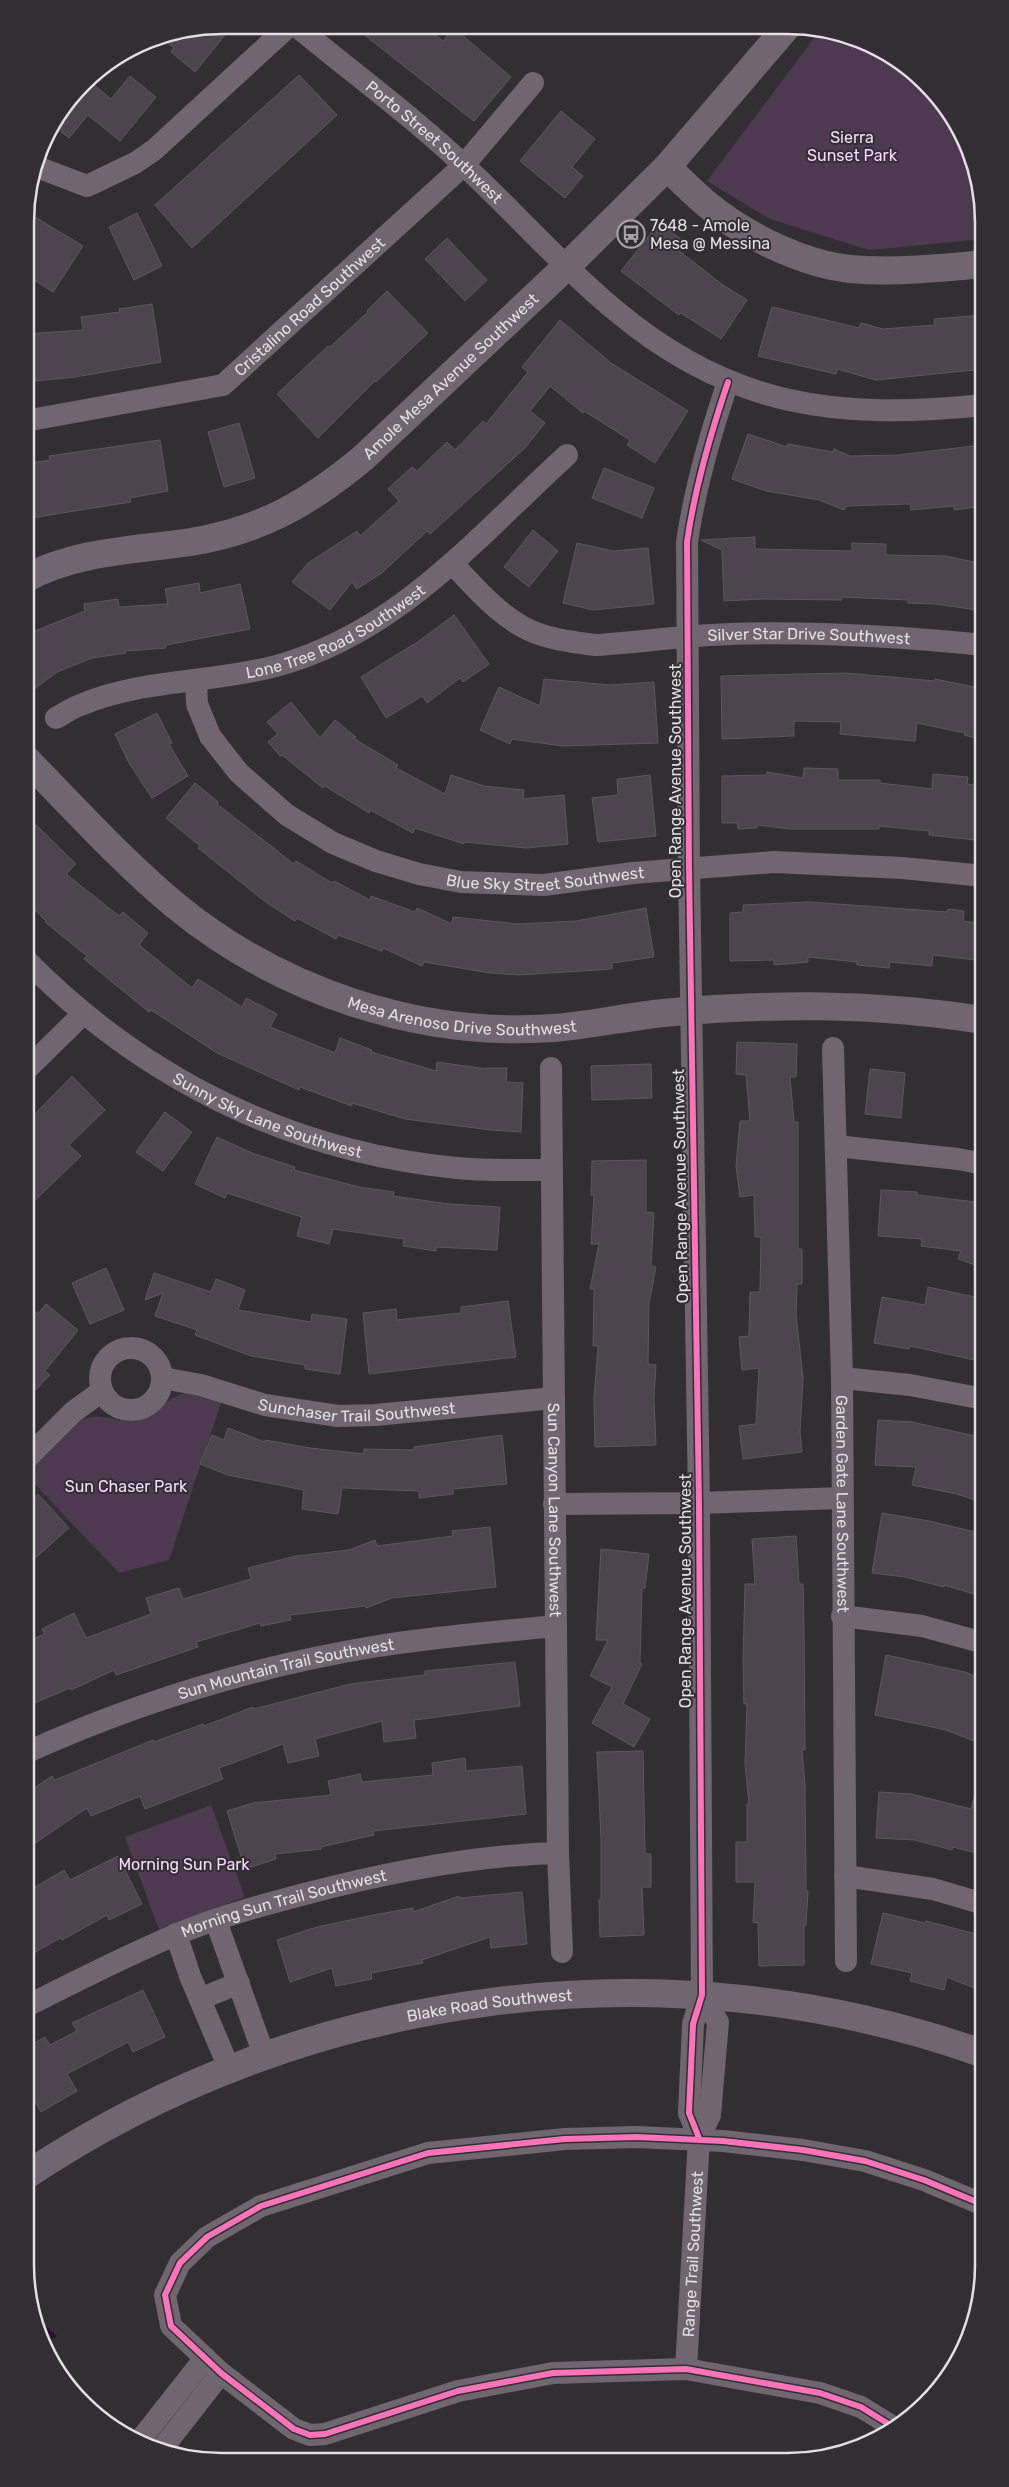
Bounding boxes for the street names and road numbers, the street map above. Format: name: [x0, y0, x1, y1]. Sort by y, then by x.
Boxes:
street label: Porto Street Southwest: [362, 77, 506, 207]
street label: Cristalino Road Southwest: [230, 233, 389, 380]
street label: Amole Mesa Avenue Southwest: [359, 289, 542, 463]
street label: Lone Tree Road Southwest: [244, 581, 429, 683]
street label: Silver Star Drive Southwest: [707, 624, 911, 648]
street label: Open Range Avenue Southwest: [666, 664, 685, 898]
street label: Blue Sky Street Southwest: [445, 863, 645, 895]
street label: Mesa Arenoso Drive Southwest: [345, 992, 578, 1039]
street label: Sunny Sky Lane Southwest: [169, 1069, 364, 1162]
street label: Open Range Avenue Southwest: [669, 1069, 692, 1303]
street label: Sunchaser Trail Southwest: [256, 1394, 456, 1426]
street label: Garden Gate Lane Southwest: [832, 1395, 853, 1613]
street label: Sun Canyon Lane Southwest: [544, 1403, 565, 1617]
street label: Open Range Avenue Southwest: [676, 1474, 695, 1708]
street label: Sun Mountain Trail Southwest: [175, 1635, 395, 1704]
street label: Morning Sun Trail Southwest: [178, 1866, 388, 1942]
street label: Blake Road Southwest: [405, 1986, 573, 2026]
street label: Range Trail Southwest: [679, 2171, 707, 2338]

